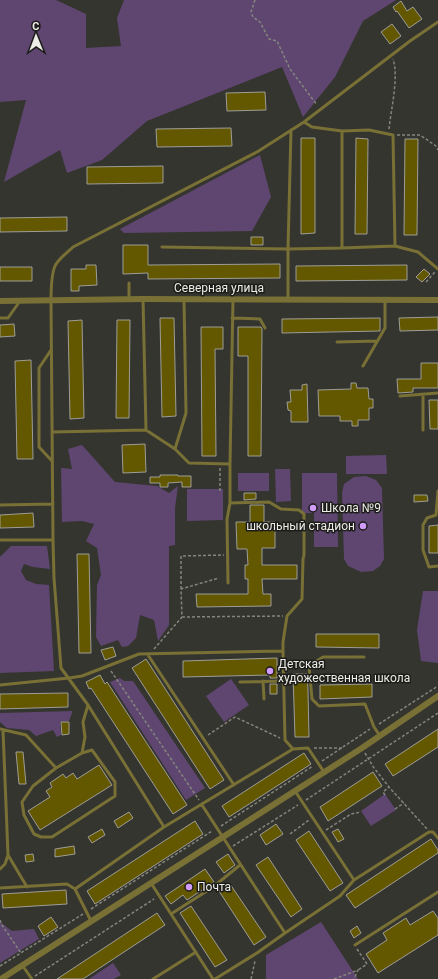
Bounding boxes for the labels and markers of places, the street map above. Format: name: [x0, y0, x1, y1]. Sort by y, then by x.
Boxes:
place label: Школа №9: [321, 501, 381, 515]
marker: Школа №9: [308, 503, 318, 513]
place label: школьный стадион: [246, 519, 355, 533]
marker: школьный стадион: [358, 521, 368, 531]
place label: Детская художественная школа: [278, 657, 410, 685]
marker: Детская художественная школа: [265, 666, 275, 676]
place label: Почта: [197, 880, 231, 894]
marker: Почта: [184, 882, 194, 892]

